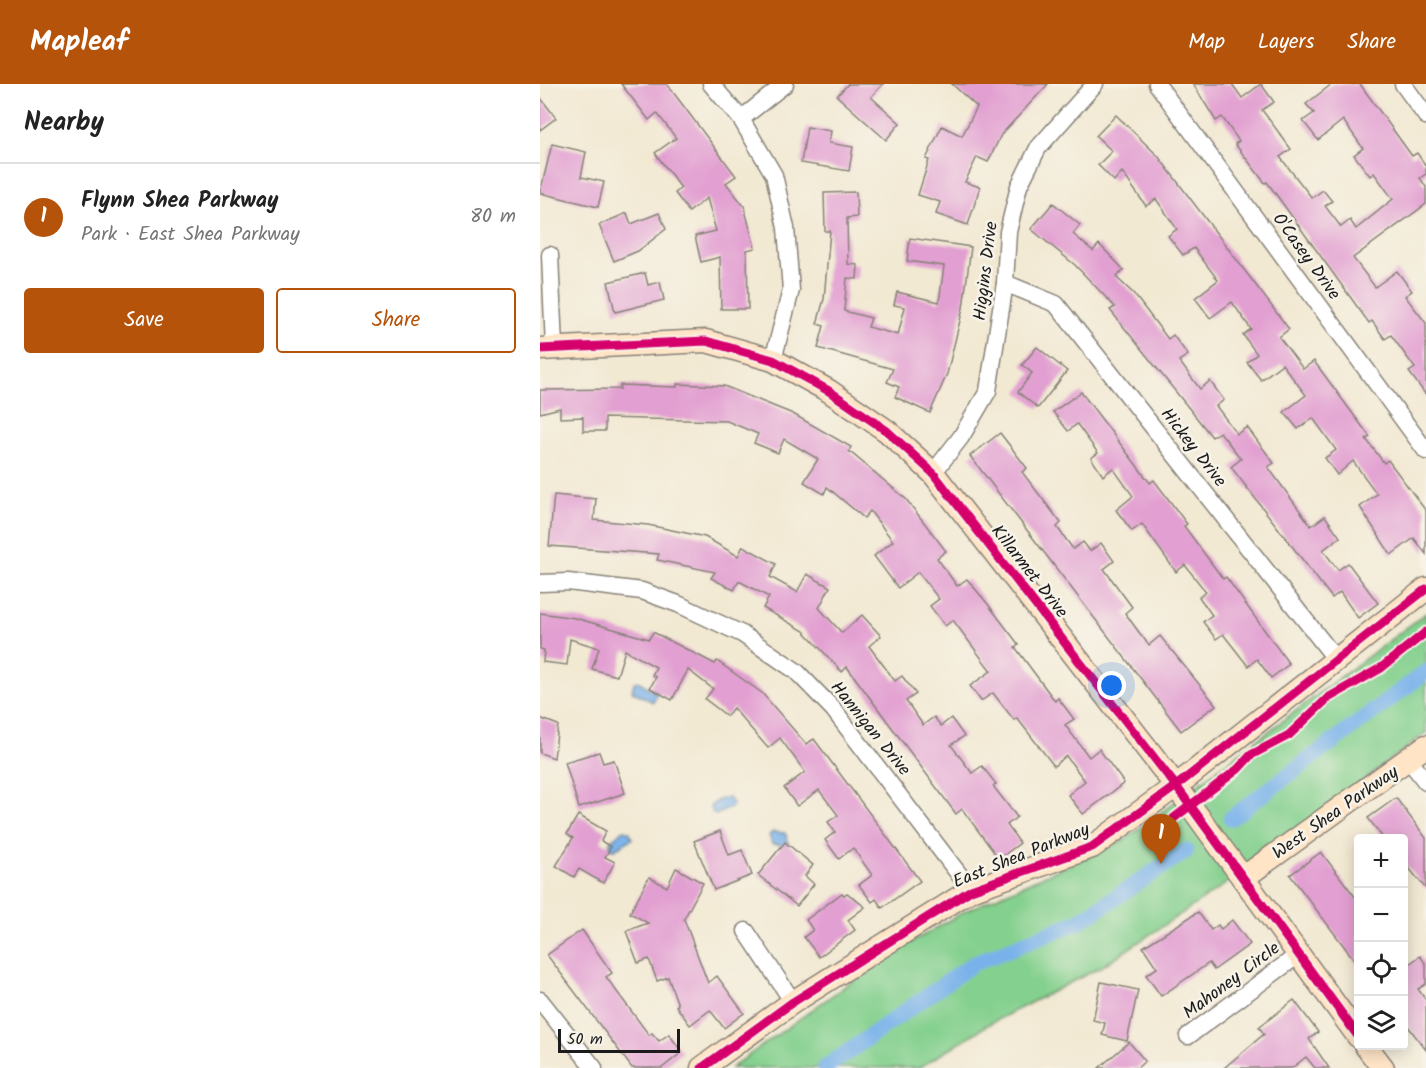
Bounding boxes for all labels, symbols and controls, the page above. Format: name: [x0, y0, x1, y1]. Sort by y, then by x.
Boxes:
text: Mapleaf: [30, 20, 128, 65]
text: Map: [1188, 26, 1225, 59]
text: Layers: [1258, 26, 1314, 59]
text: Share: [1347, 26, 1396, 59]
text: Nearby: [24, 102, 104, 144]
text: Flynn Shea Parkway: [81, 184, 278, 219]
text: 1: [40, 201, 47, 233]
text: 80 m: [470, 201, 516, 233]
street label: O'Casey Drive: [1264, 207, 1347, 307]
text: Park · East Shea Parkway: [81, 219, 300, 251]
street label: Higgins Drive: [966, 220, 1007, 322]
button: Save: [24, 288, 264, 353]
button: Share: [276, 288, 516, 353]
street label: Hickey Drive: [1152, 402, 1233, 494]
street label: Killarmet Drive: [983, 519, 1075, 625]
your location: [1097, 671, 1126, 700]
street label: Hannigan Drive: [822, 675, 917, 783]
street label: West Shea Parkway: [1267, 758, 1405, 868]
pin: 1: [1142, 814, 1180, 864]
street label: East Shea Parkway: [949, 816, 1095, 897]
map controls: [1354, 834, 1408, 1050]
button: +: [1354, 834, 1408, 888]
button: −: [1354, 888, 1408, 942]
street label: Mahoney Circle: [1177, 935, 1287, 1027]
button: locate: [1354, 942, 1408, 996]
button: layers: [1354, 996, 1408, 1050]
scale bar: [558, 1026, 680, 1054]
text: 50 m: [567, 1027, 603, 1052]

